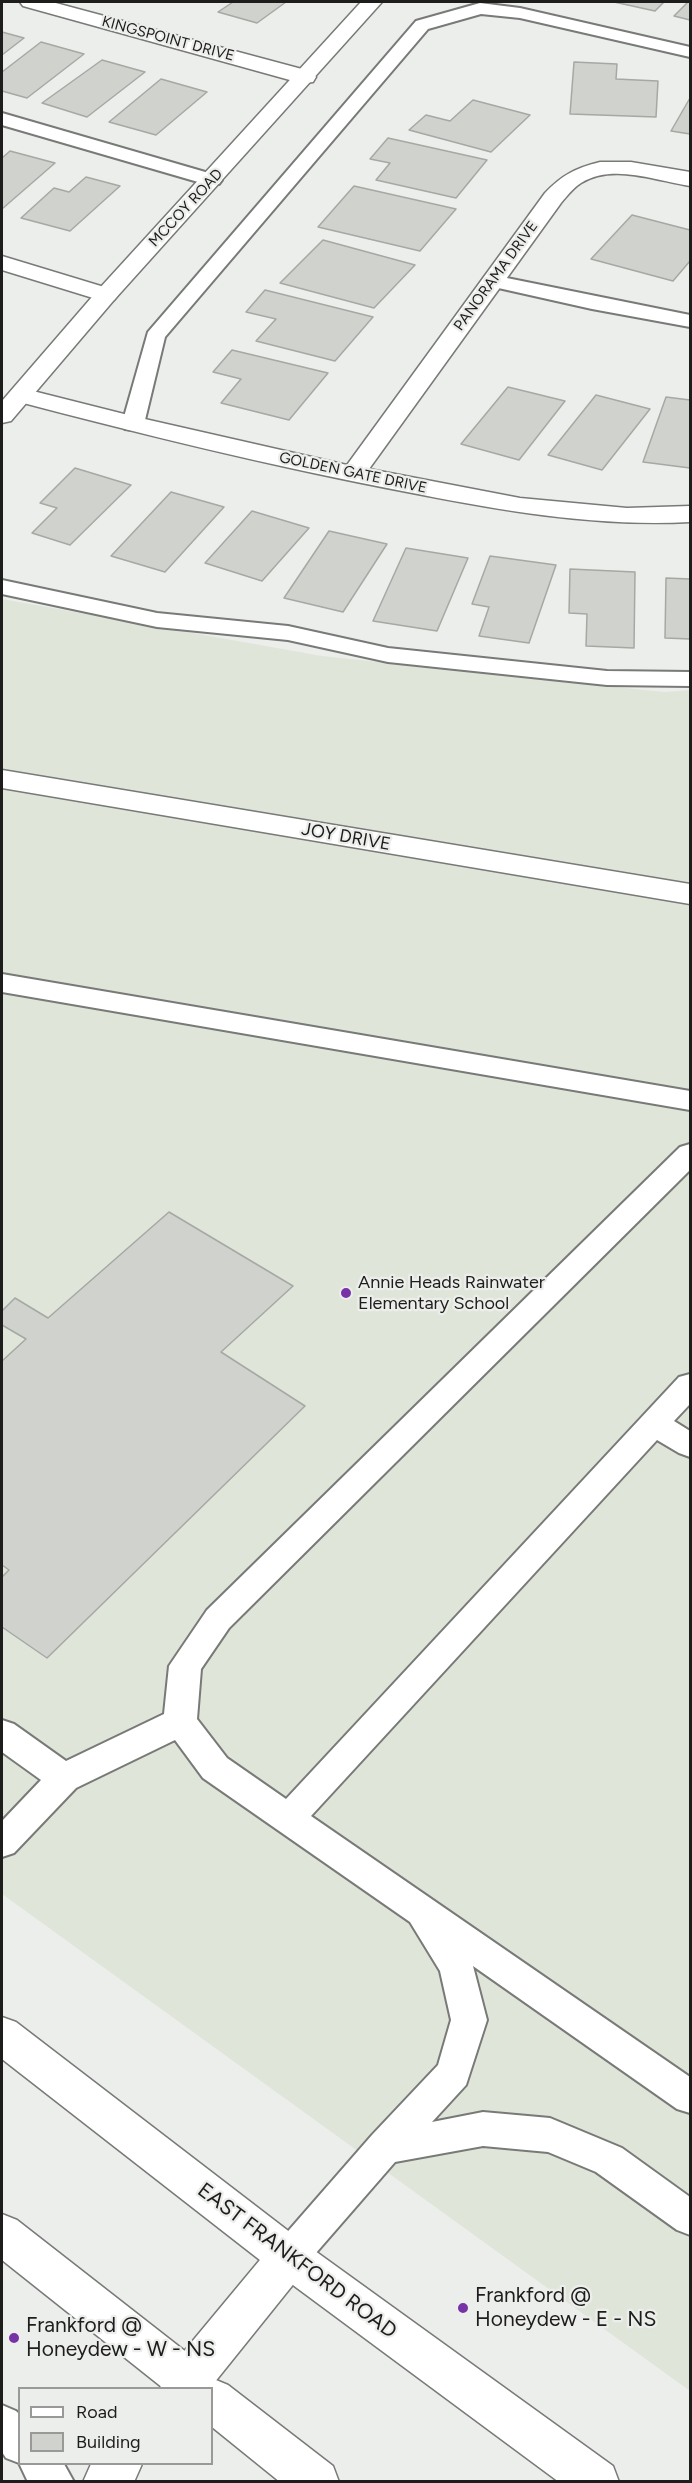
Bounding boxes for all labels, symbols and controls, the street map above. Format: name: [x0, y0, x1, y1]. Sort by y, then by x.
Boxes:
street label: KINGSPOINT DRIVE: [100, 13, 236, 65]
street label: MCCOY ROAD: [145, 165, 227, 251]
street label: PANORAMA DRIVE: [450, 218, 542, 334]
street label: GOLDEN GATE DRIVE: [278, 449, 428, 497]
street label: JOY DRIVE: [300, 819, 392, 855]
place label: Annie Heads Rainwater Elementary School: [358, 1272, 545, 1314]
marker: Annie Heads Rainwater Elementary School: [339, 1286, 353, 1300]
street label: EAST FRANKFORD ROAD: [192, 2178, 402, 2344]
place label: Frankford @ Honeydew - E - NS: [475, 2283, 656, 2333]
marker: Frankford @ Honeydew - E - NS: [456, 2301, 470, 2315]
place label: Frankford @ Honeydew - W - NS: [26, 2313, 215, 2363]
marker: Frankford @ Honeydew - W - NS: [7, 2331, 21, 2345]
legend: [18, 2387, 213, 2465]
text: Road: [76, 2401, 117, 2423]
text: Building: [76, 2431, 141, 2453]

